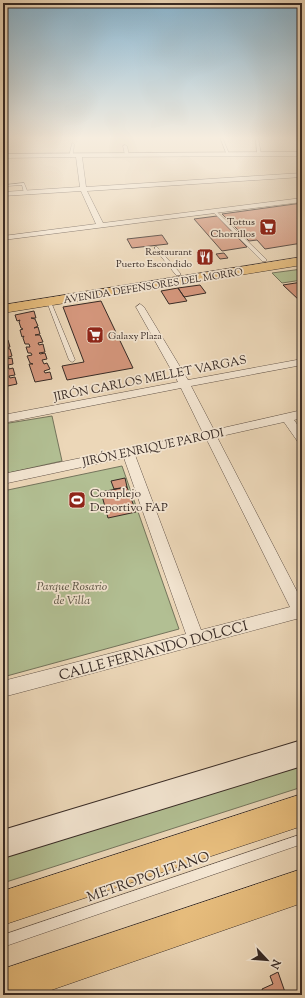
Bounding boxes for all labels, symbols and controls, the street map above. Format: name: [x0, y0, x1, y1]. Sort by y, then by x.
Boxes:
place label: Tottus Chorrillos: [210, 215, 255, 242]
supermarket icon: Tottus Chorrillos: [258, 217, 278, 237]
place label: Restaurant Puerto Escondido: [116, 245, 193, 272]
restaurant icon: Restaurant Puerto Escondido: [195, 247, 215, 267]
street label: AVENIDA DEFENSORES DEL MORRO: [62, 265, 244, 308]
supermarket icon: Galaxy Plaza: [85, 325, 105, 345]
place label: Galaxy Plaza: [108, 329, 162, 344]
street label: JIRÓN CARLOS MELLET VARGAS: [51, 351, 248, 407]
street label: JIRÓN ENRIQUE PARODI: [80, 424, 226, 472]
place label: Complejo Deportivo FAP: [90, 485, 168, 517]
sports icon: Complejo Deportivo FAP: [67, 490, 87, 510]
park label: Parque Rosario de Villa: [37, 578, 107, 610]
street label: CALLE FERNANDO DOLCCI: [57, 617, 251, 687]
street label: METROPOLITANO: [85, 847, 213, 908]
north arrow: [247, 940, 287, 980]
text: N: [266, 956, 285, 972]

